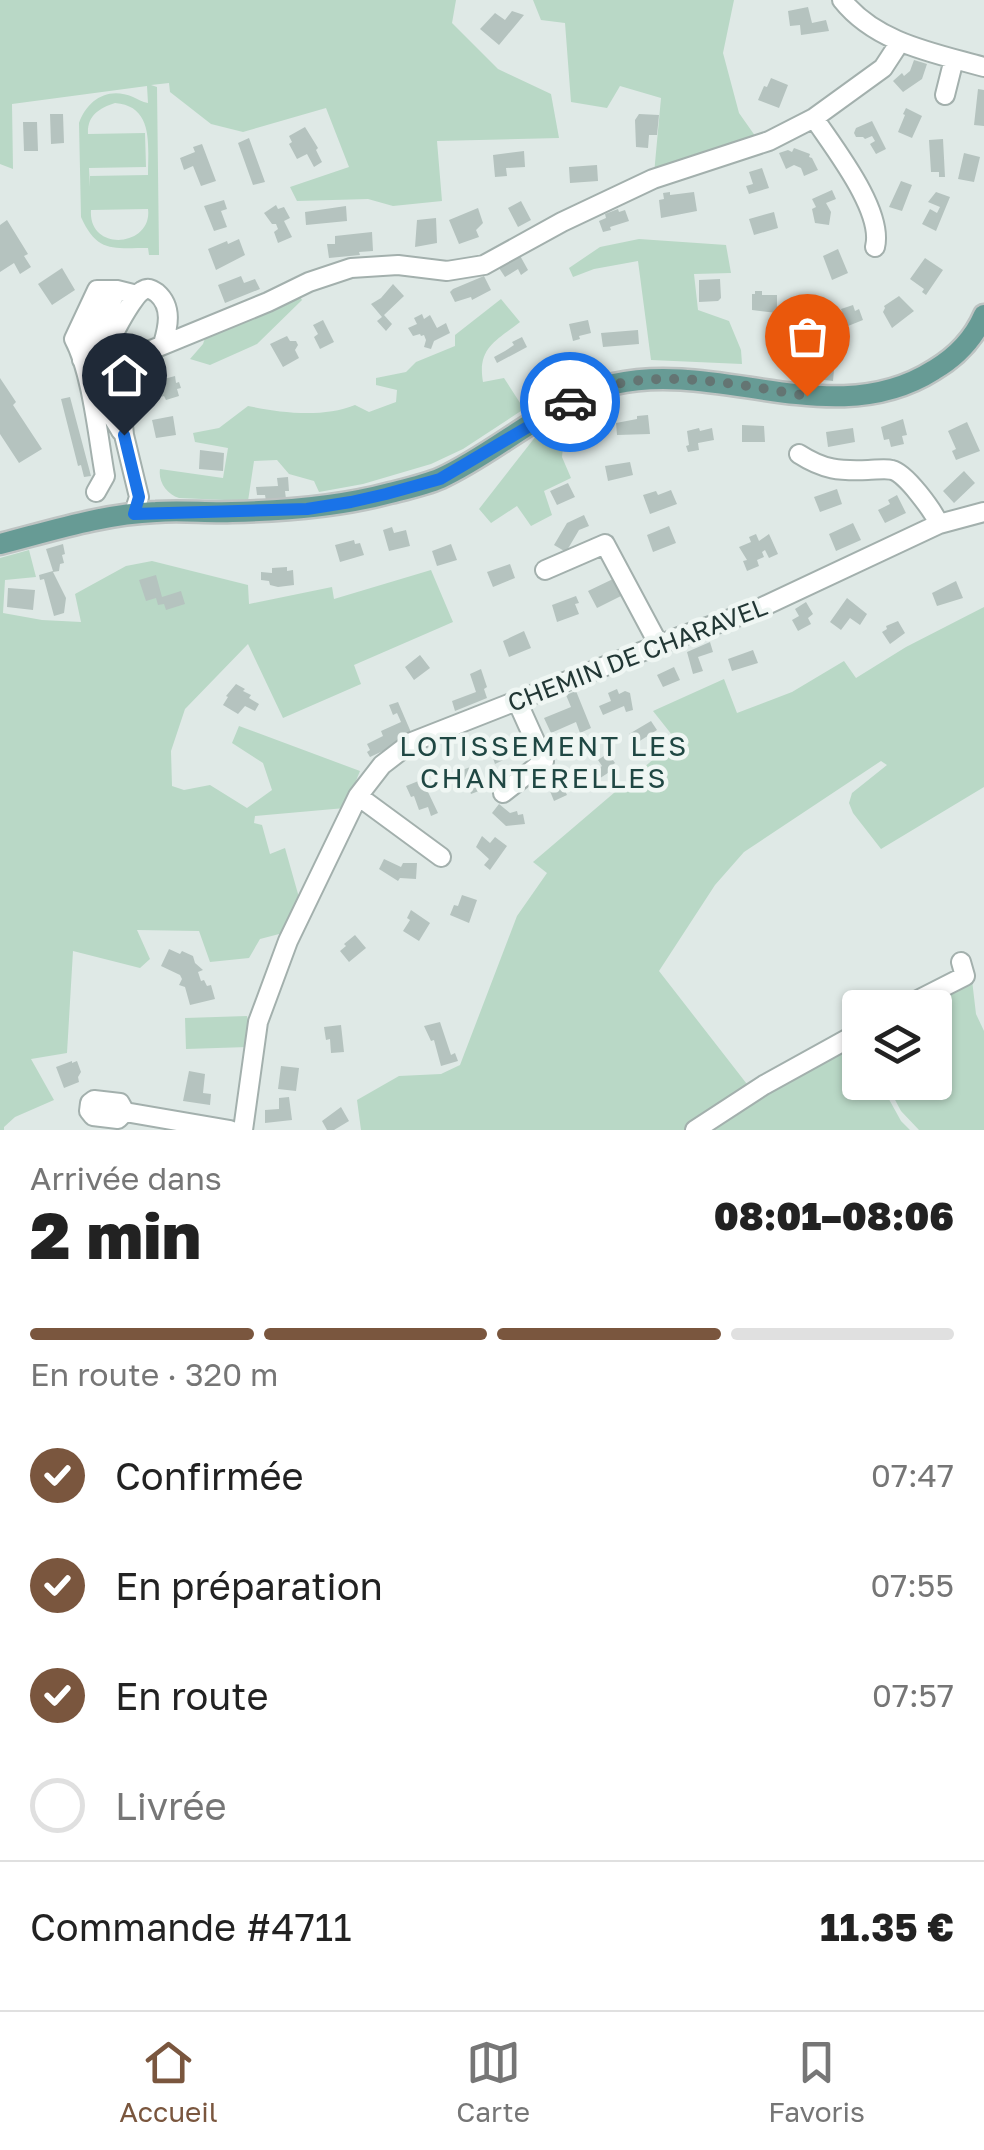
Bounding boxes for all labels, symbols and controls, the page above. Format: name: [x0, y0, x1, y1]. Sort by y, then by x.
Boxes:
pin: [765, 294, 850, 397]
icon: bag: [780, 309, 835, 364]
pin: [82, 333, 167, 436]
icon: home: [97, 348, 152, 403]
courier: [520, 352, 620, 452]
icon: car: [543, 375, 598, 430]
street label: CHEMIN DE CHARAVEL: [503, 590, 771, 718]
district label: LOTISSEMENT LES CHANTERELLES: [399, 729, 689, 794]
map controls: [842, 990, 952, 1100]
button: layers: [842, 990, 952, 1100]
text: Arrivée dans: [30, 1159, 222, 1197]
text: 08:01–08:06: [714, 1193, 954, 1238]
text: 2 min: [30, 1195, 201, 1273]
text: En route · 320 m: [30, 1355, 278, 1393]
icon: check: [30, 1448, 85, 1503]
text: Confirmée: [115, 1453, 304, 1498]
text: 07:47: [871, 1456, 954, 1494]
icon: check: [30, 1558, 85, 1613]
text: En préparation: [115, 1563, 383, 1608]
text: 07:55: [870, 1566, 954, 1604]
icon: check: [30, 1668, 85, 1723]
text: En route: [115, 1673, 269, 1718]
text: 07:57: [872, 1676, 954, 1714]
text: Livrée: [115, 1783, 227, 1828]
text: Commande #4711: [30, 1904, 352, 1949]
text: 11.35 €: [820, 1904, 954, 1949]
tab: Accueil: [119, 2035, 218, 2128]
tab: Carte: [456, 2035, 530, 2128]
tab: Favoris: [768, 2035, 865, 2128]

